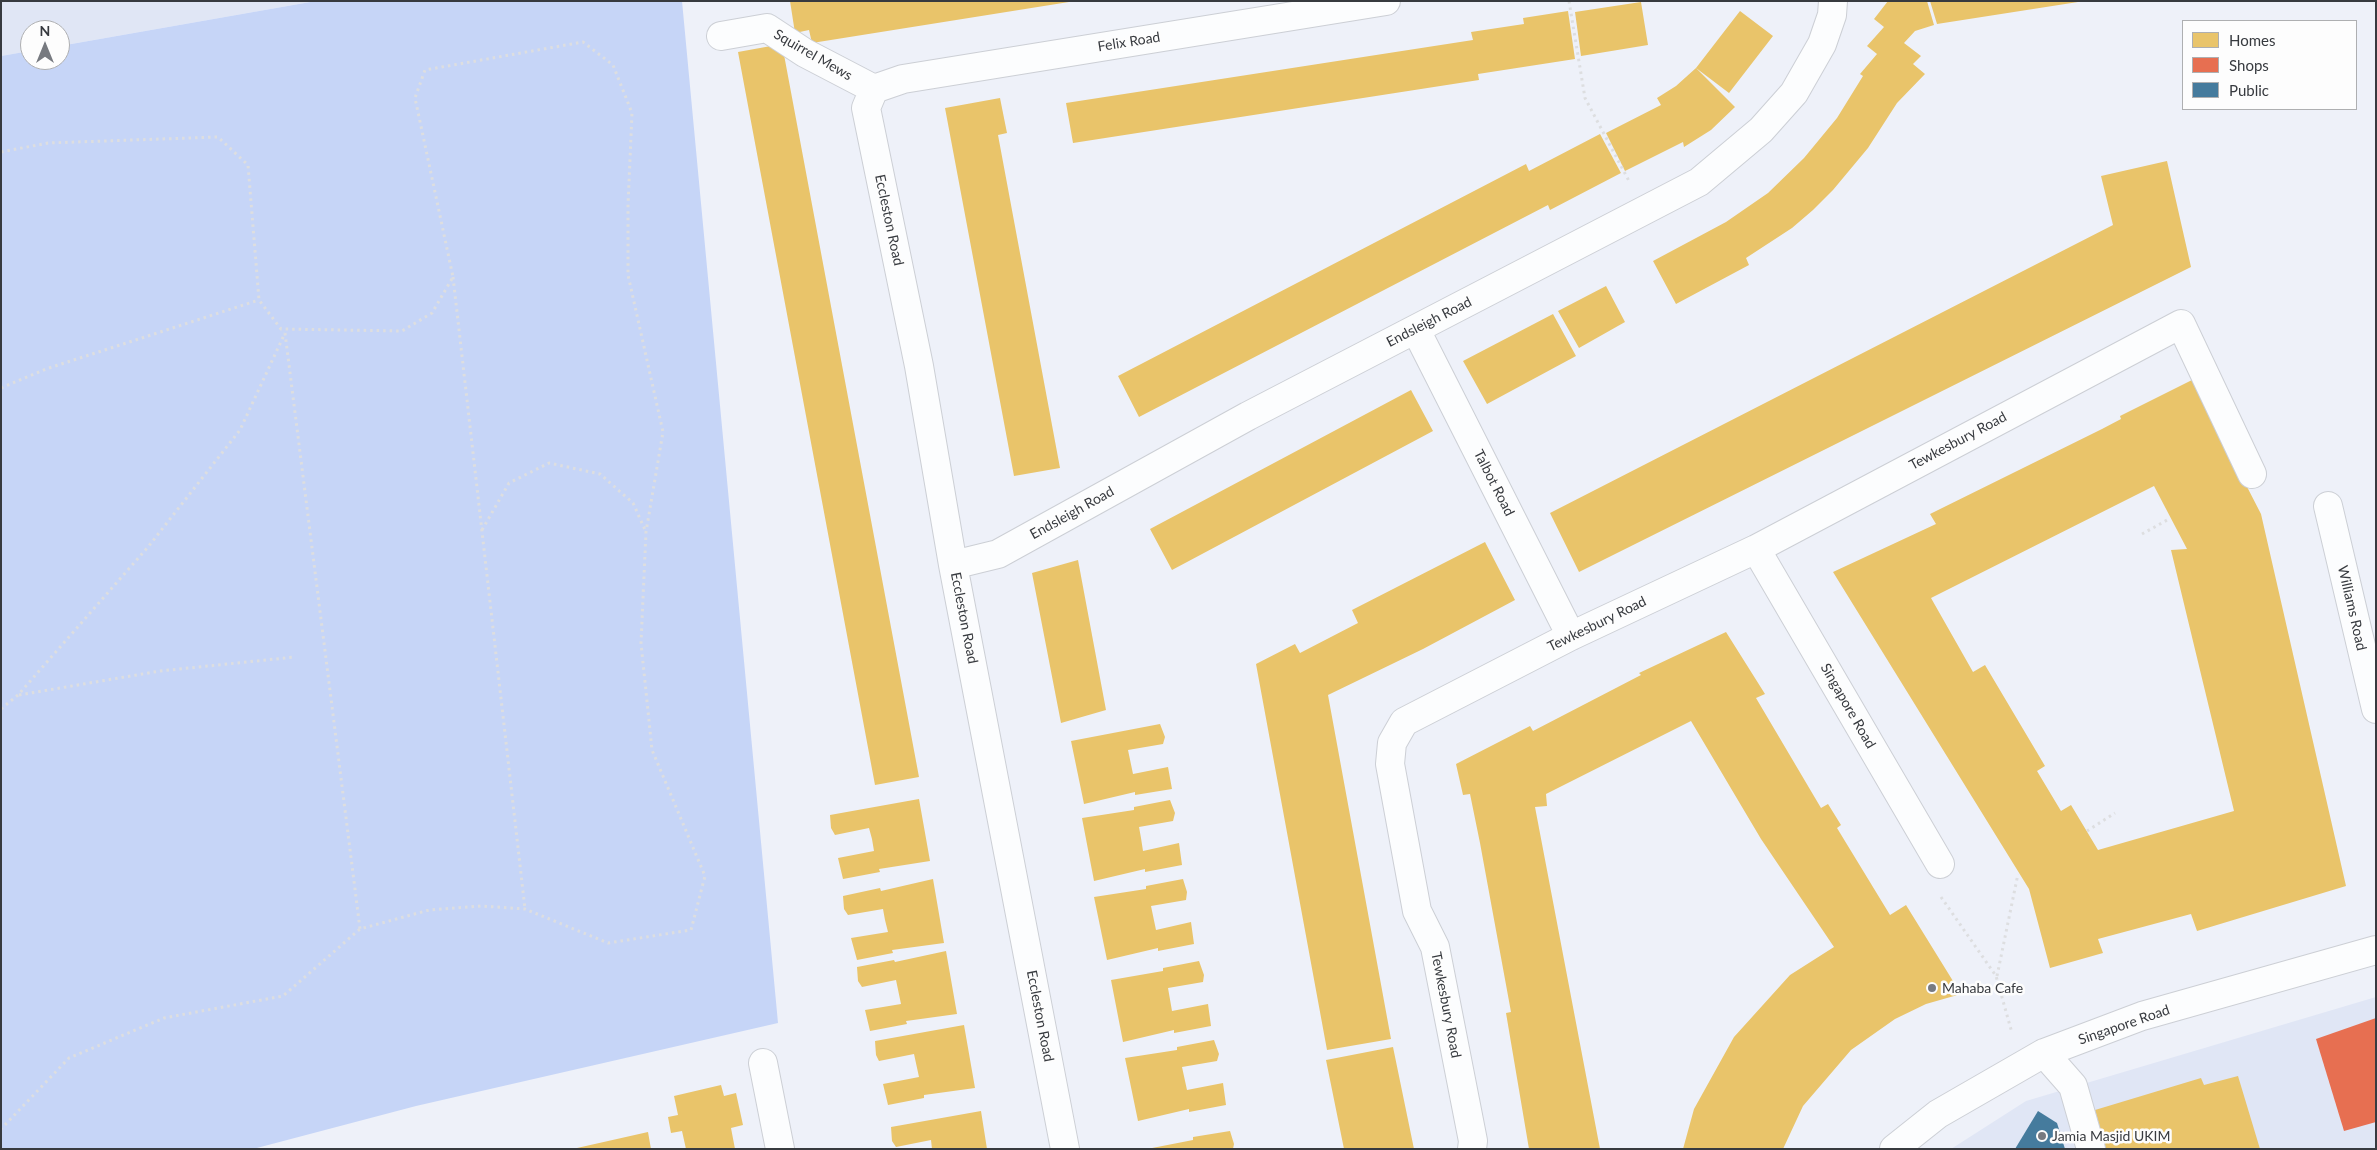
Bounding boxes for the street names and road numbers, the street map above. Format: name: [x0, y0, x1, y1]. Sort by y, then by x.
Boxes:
street label: Squirrel Mews: [771, 26, 855, 84]
street label: Felix Road: [1097, 29, 1161, 55]
street label: Eccleston Road: [871, 173, 907, 267]
street label: Endsleigh Road: [1384, 293, 1474, 351]
street label: Tewkesbury Road: [1907, 408, 2009, 474]
street label: Talbot Road: [1470, 447, 1518, 519]
street label: Endsleigh Road: [1027, 483, 1117, 543]
street label: Williams Road: [2334, 564, 2370, 652]
street label: Eccleston Road: [947, 571, 981, 665]
street label: Tewkesbury Road: [1545, 593, 1649, 655]
street label: Singapore Road: [1817, 660, 1879, 752]
street label: Tewkesbury Road: [1427, 951, 1465, 1059]
street label: Eccleston Road: [1023, 969, 1057, 1063]
street label: Singapore Road: [2076, 1002, 2172, 1048]

